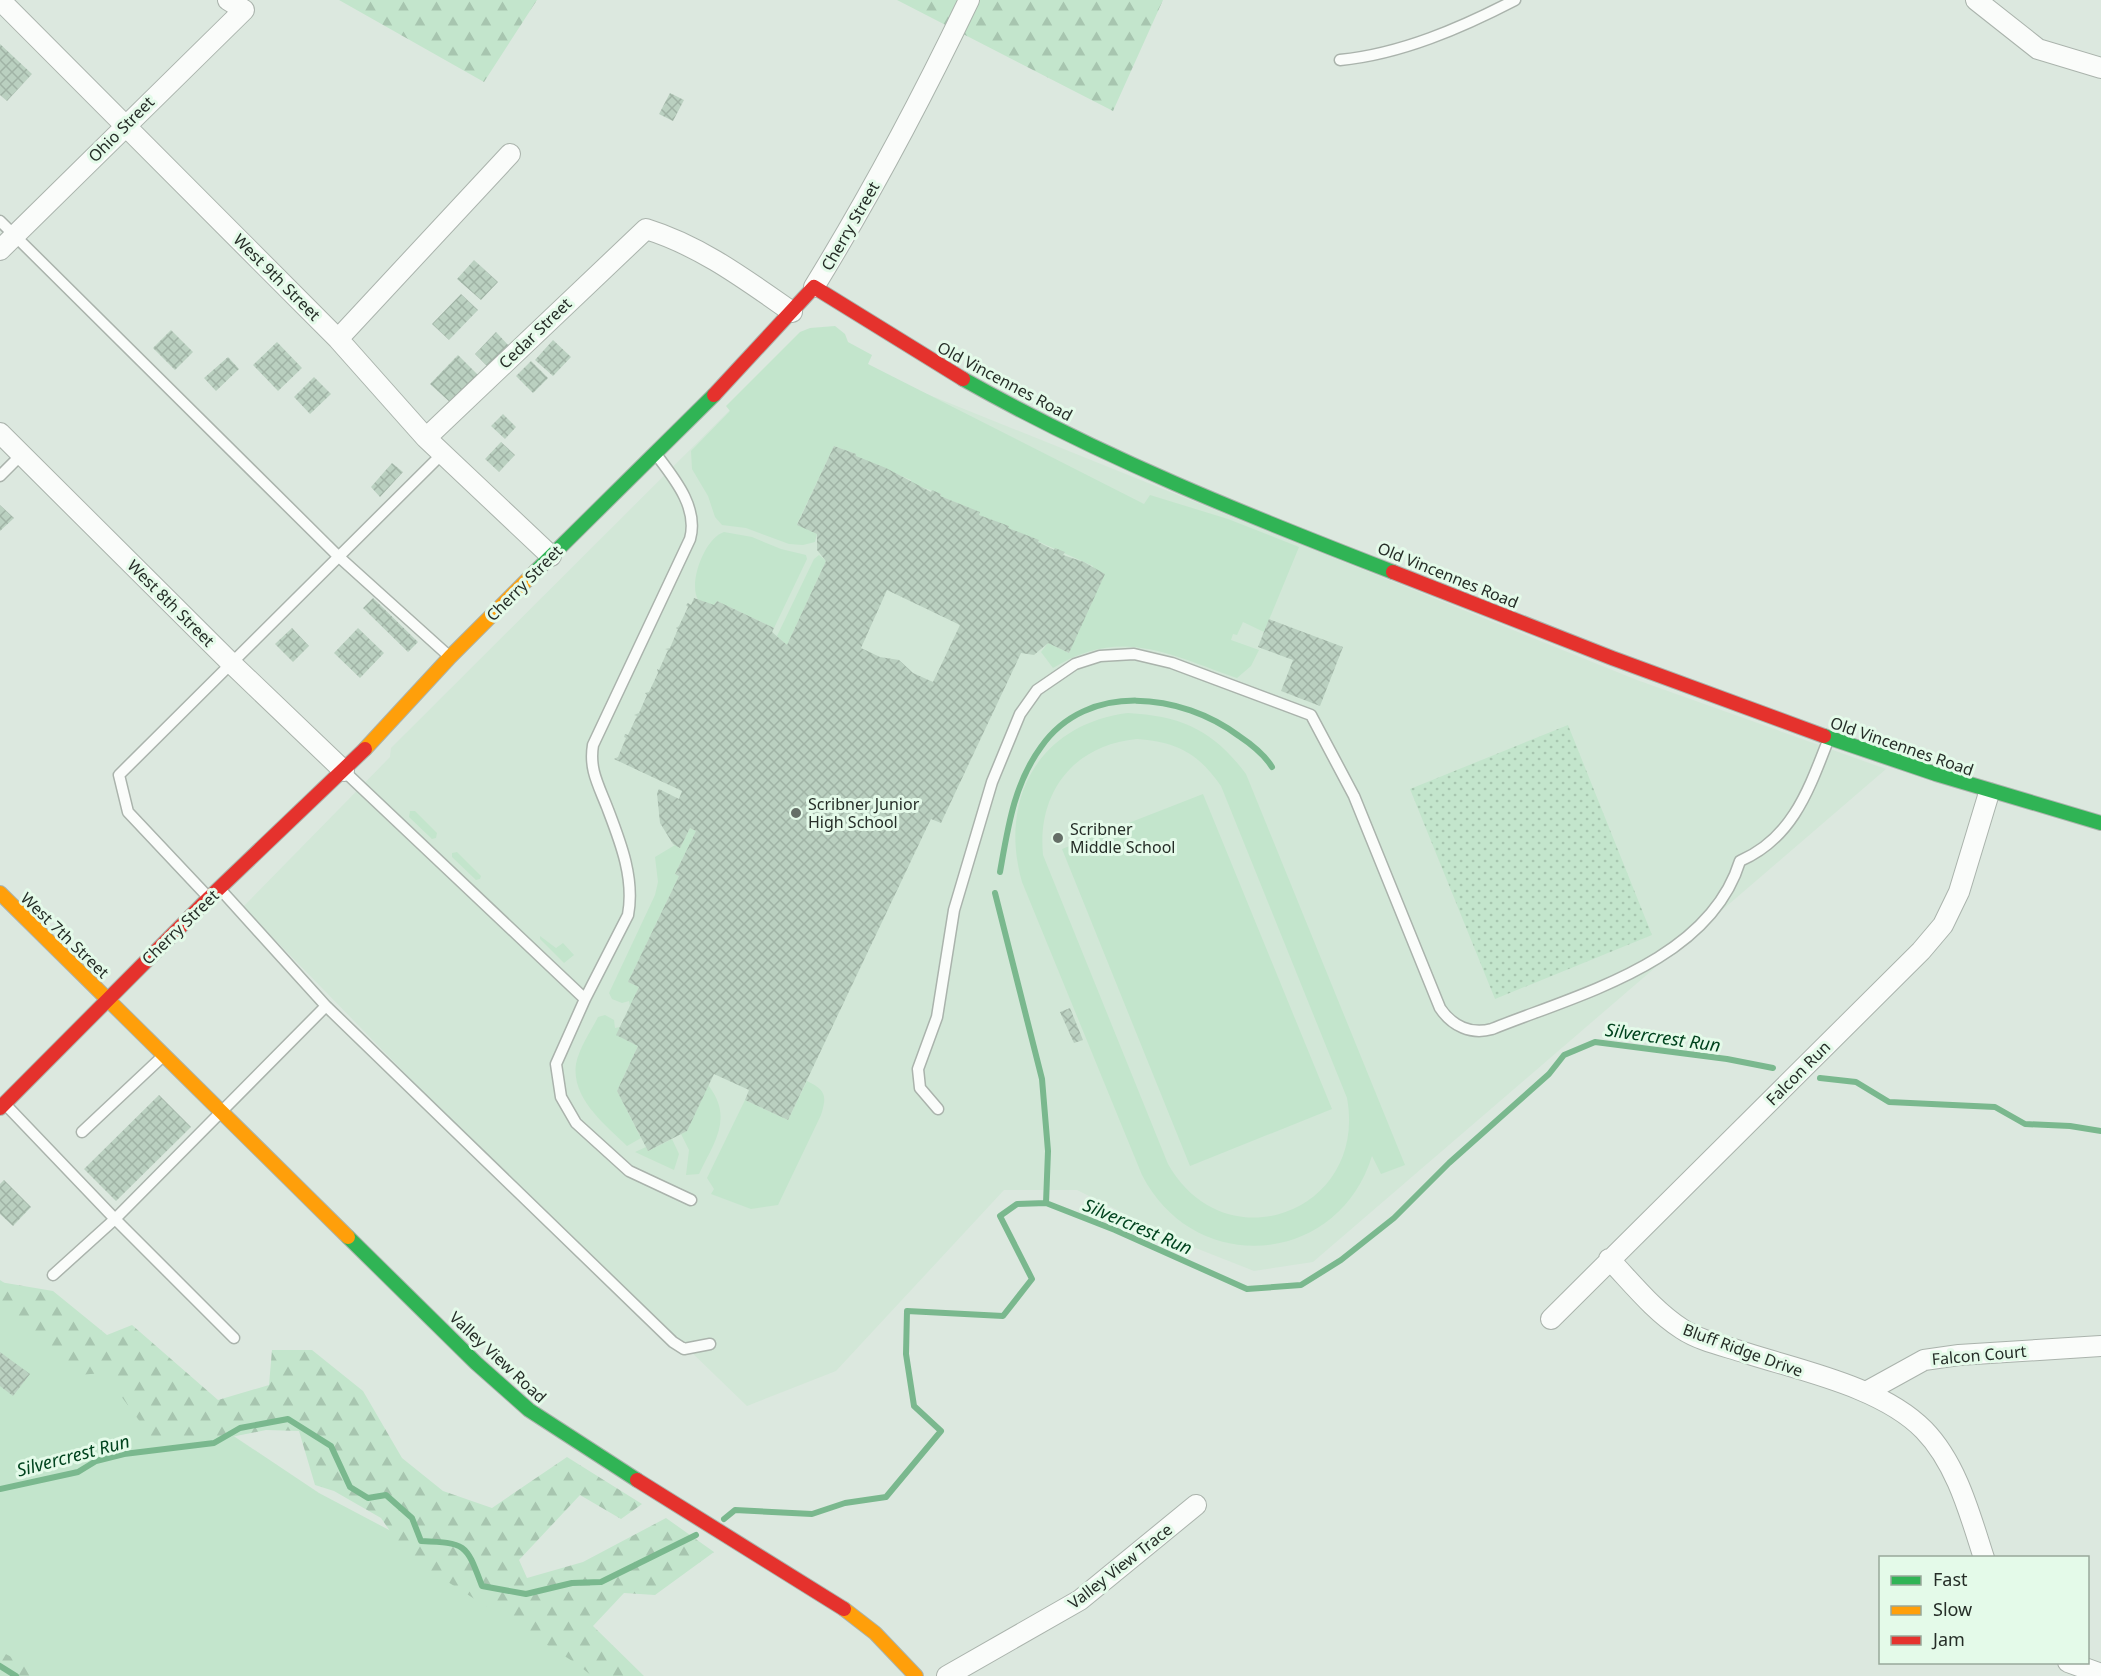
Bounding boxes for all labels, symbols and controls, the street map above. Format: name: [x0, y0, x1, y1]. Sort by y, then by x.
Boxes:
street label: Ohio Street: [83, 91, 159, 167]
street label: Cherry Street: [816, 177, 884, 274]
street label: West 9th Street: [229, 229, 326, 326]
street label: Cedar Street: [494, 292, 576, 373]
street label: Old Vincennes Road: [934, 336, 1076, 426]
street label: Old Vincennes Road: [1374, 537, 1522, 613]
street label: Cherry Street: [481, 540, 567, 626]
street label: West 8th Street: [123, 555, 220, 652]
street label: Old Vincennes Road: [1827, 711, 1977, 781]
place label: Scribner Junior High School: [808, 793, 920, 833]
marker: Scribner Junior High School: [789, 806, 803, 820]
place label: Scribner Middle School: [1070, 818, 1175, 858]
marker: Scribner Middle School: [1051, 831, 1065, 845]
street label: Cherry Street: [137, 884, 223, 969]
street label: West 7th Street: [16, 887, 114, 983]
water label: Silvercrest Run: [1604, 1017, 1722, 1057]
street label: Falcon Run: [1761, 1036, 1835, 1110]
water label: Silvercrest Run: [1080, 1192, 1196, 1260]
street label: Valley View Road: [445, 1306, 551, 1408]
street label: Bluff Ridge Drive: [1680, 1318, 1806, 1382]
street label: Falcon Court: [1931, 1340, 2027, 1370]
water label: Silvercrest Run: [14, 1428, 132, 1482]
street label: Valley View Trace: [1063, 1518, 1177, 1614]
legend: [1879, 1556, 2089, 1664]
text: Fast: [1933, 1567, 1968, 1591]
text: Slow: [1933, 1597, 1972, 1621]
text: Jam: [1931, 1627, 1965, 1651]

